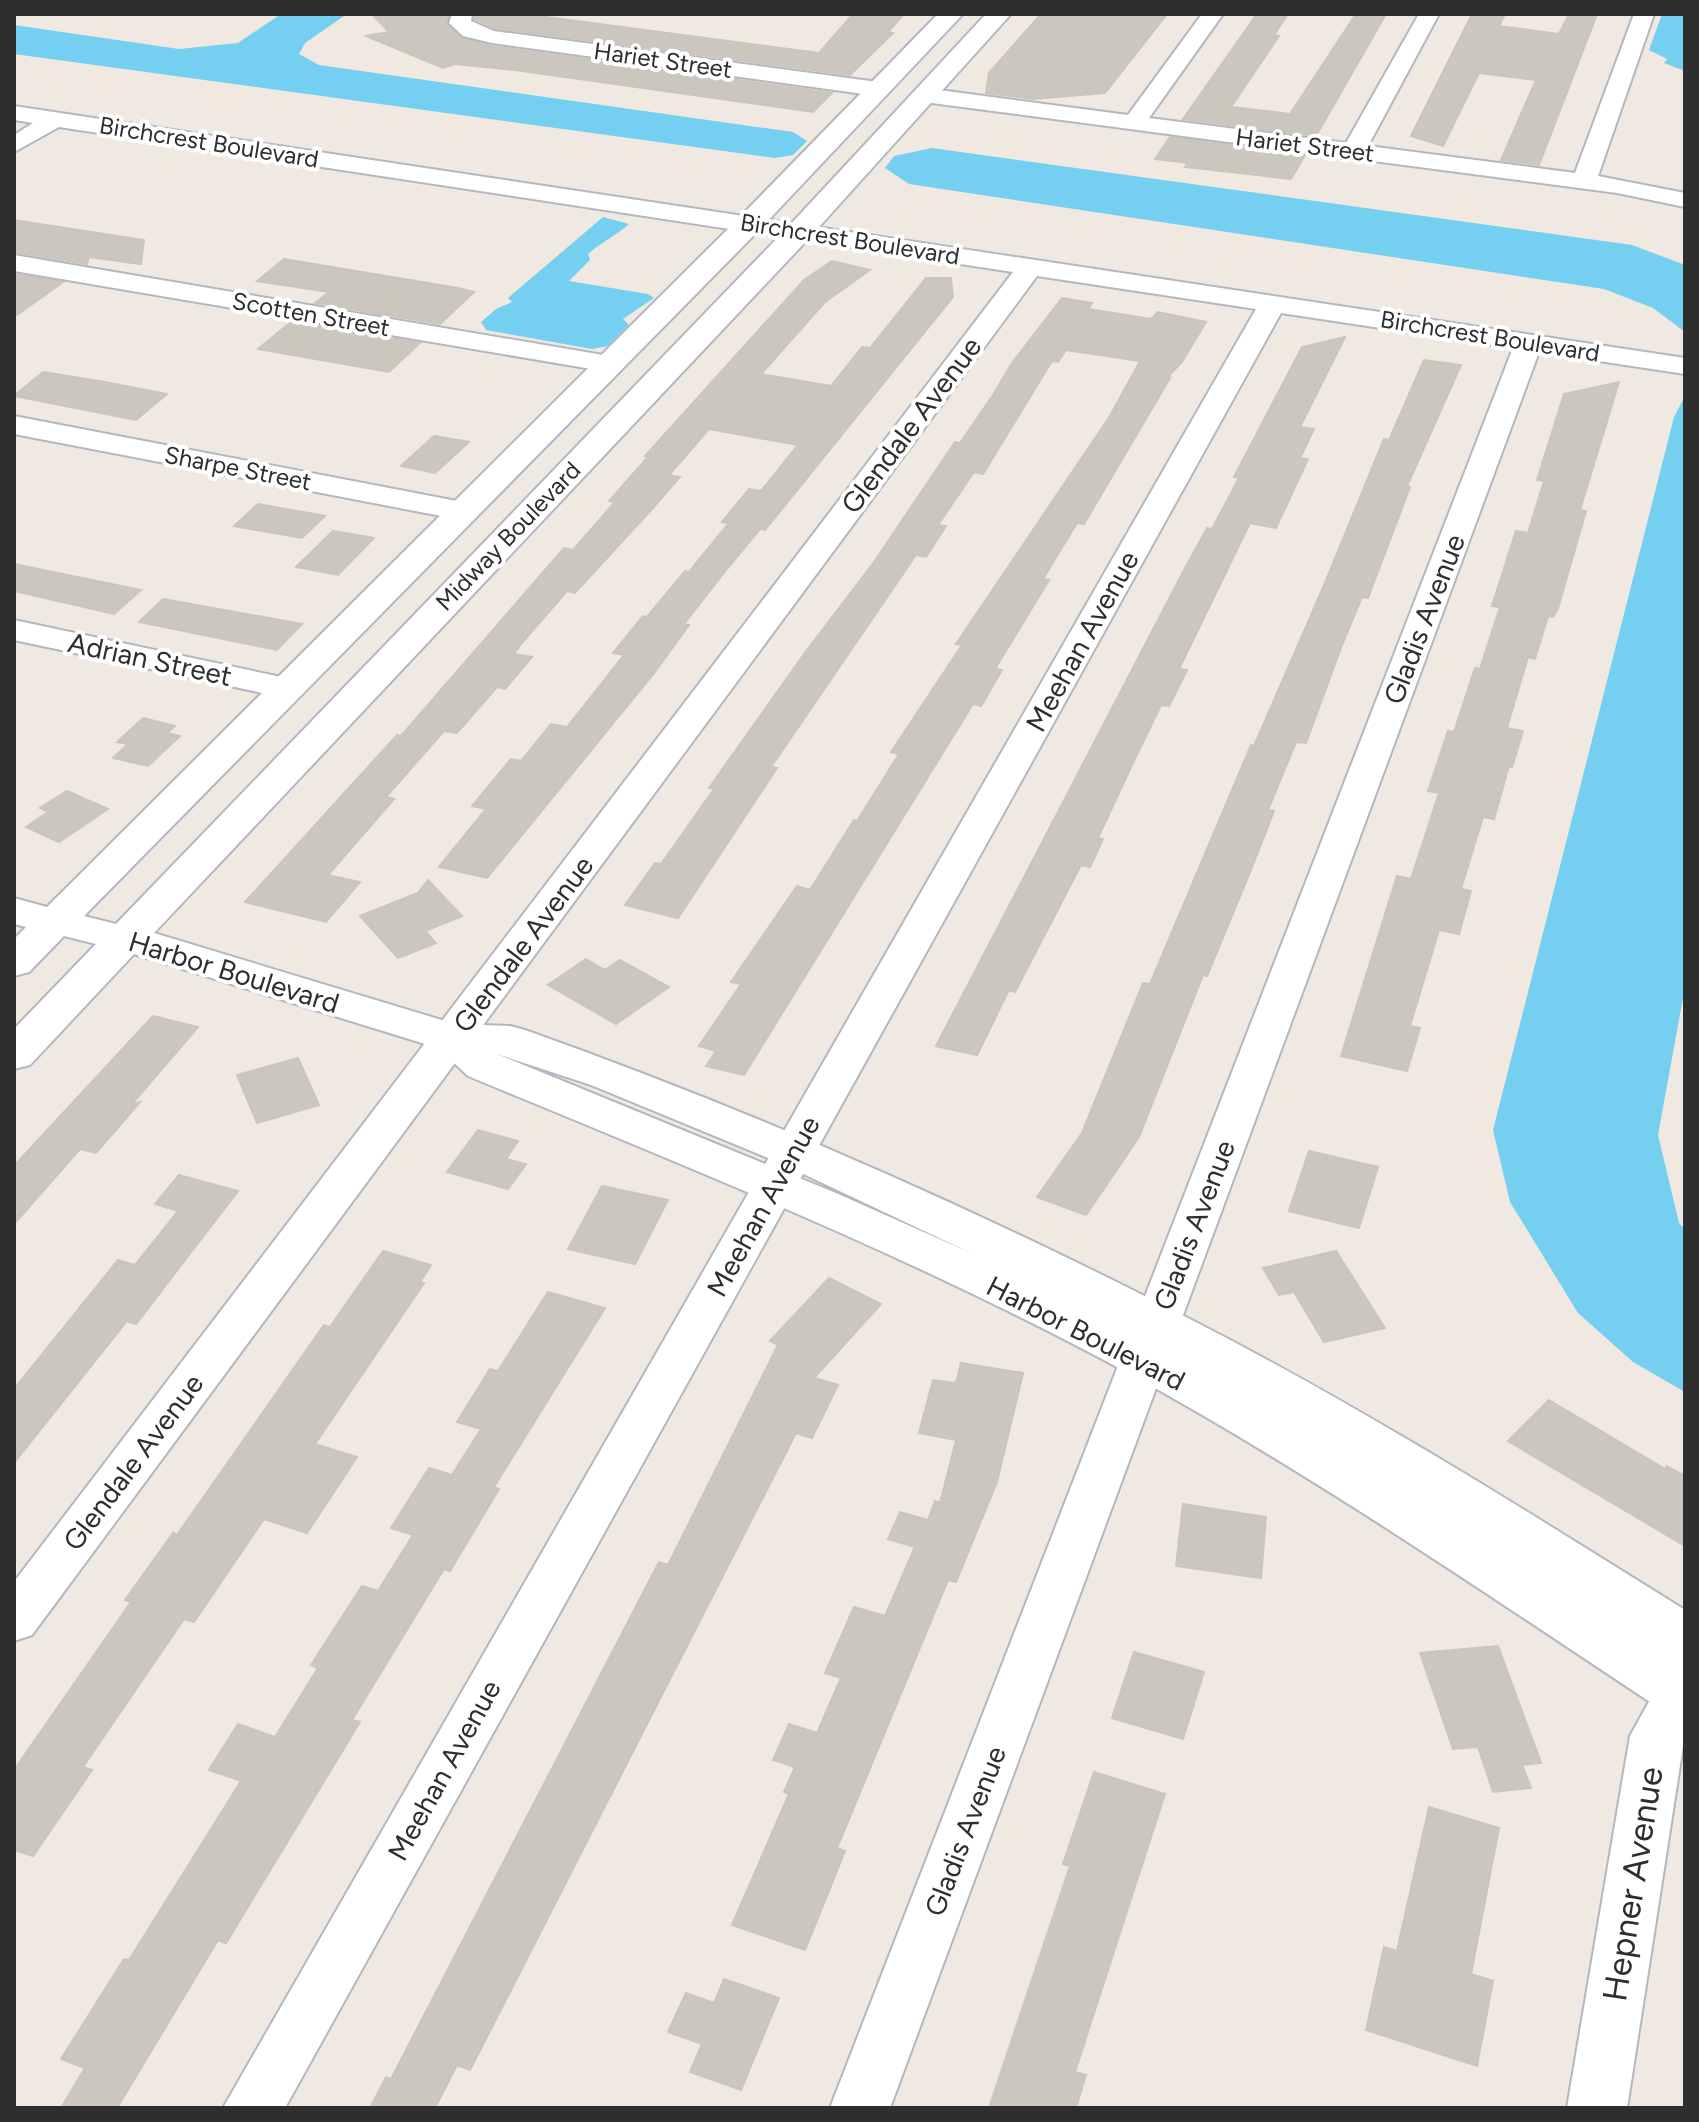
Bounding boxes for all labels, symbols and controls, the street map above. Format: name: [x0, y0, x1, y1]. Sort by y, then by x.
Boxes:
street label: Hariet Street: [592, 36, 734, 84]
street label: Birchcrest Boulevard: [97, 110, 321, 174]
street label: Hariet Street: [1234, 122, 1376, 168]
street label: Birchcrest Boulevard: [738, 207, 962, 271]
street label: Scotten Street: [230, 286, 392, 342]
street label: Birchcrest Boulevard: [1378, 304, 1602, 368]
street label: Glendale Avenue: [834, 330, 988, 520]
street label: Sharpe Street: [162, 440, 314, 496]
street label: Midway Boulevard: [430, 456, 586, 616]
street label: Gladis Avenue: [1376, 529, 1472, 709]
street label: Meehan Avenue: [1018, 545, 1146, 737]
street label: Adrian Street: [65, 625, 235, 693]
street label: Glendale Avenue: [446, 849, 600, 1039]
street label: Harbor Boulevard: [125, 924, 343, 1020]
street label: Meehan Avenue: [699, 1110, 827, 1302]
street label: Gladis Avenue: [1146, 1135, 1242, 1315]
street label: Harbor Boulevard: [981, 1268, 1191, 1398]
street label: Glendale Avenue: [56, 1367, 210, 1557]
street label: Meehan Avenue: [380, 1674, 508, 1866]
street label: Gladis Avenue: [917, 1741, 1013, 1921]
street label: Hepner Avenue: [1594, 1764, 1672, 2004]

